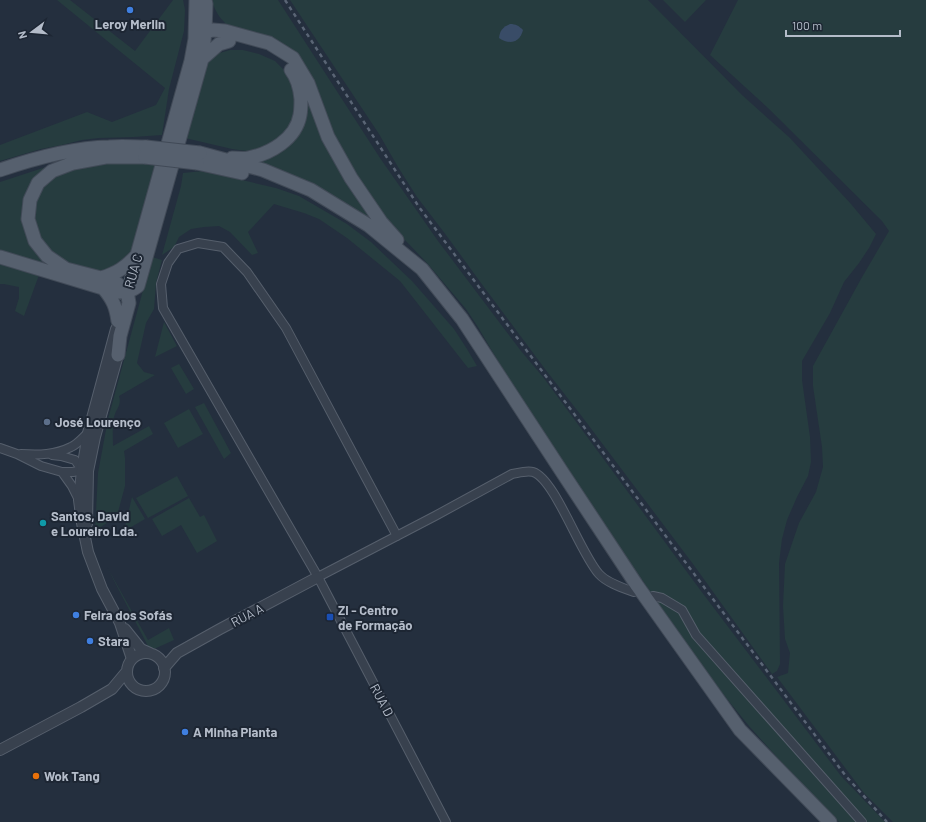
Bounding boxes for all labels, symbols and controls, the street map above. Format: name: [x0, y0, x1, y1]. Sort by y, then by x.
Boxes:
marker: Leroy Merlin: [125, 5, 135, 15]
north arrow: [12, 12, 52, 52]
scale bar: [786, 12, 900, 38]
place label: Leroy Merlin: [95, 16, 165, 32]
text: 100 m: [792, 18, 822, 32]
text: N: [15, 30, 29, 40]
street label: RUA C: [121, 252, 145, 290]
place label: José Lourenço: [55, 414, 141, 430]
marker: José Lourenço: [42, 417, 52, 427]
place label: Santos, David e Loureiro Lda.: [51, 508, 138, 539]
marker: Santos, David e Loureiro Lda.: [38, 518, 48, 528]
street label: RUA A: [228, 600, 266, 630]
place label: ZI - Centro de Formação: [338, 602, 413, 633]
place label: Feira dos Sofás: [84, 607, 173, 623]
marker: Feira dos Sofás: [71, 610, 81, 620]
marker: ZI - Centro de Formação: [325, 612, 335, 622]
place label: Stara: [98, 633, 129, 649]
marker: Stara: [85, 636, 95, 646]
street label: RUA D: [367, 681, 397, 719]
place label: A Minha Planta: [193, 724, 277, 740]
marker: A Minha Planta: [180, 727, 190, 737]
place label: Wok Tang: [44, 768, 100, 784]
marker: Wok Tang: [31, 771, 41, 781]

